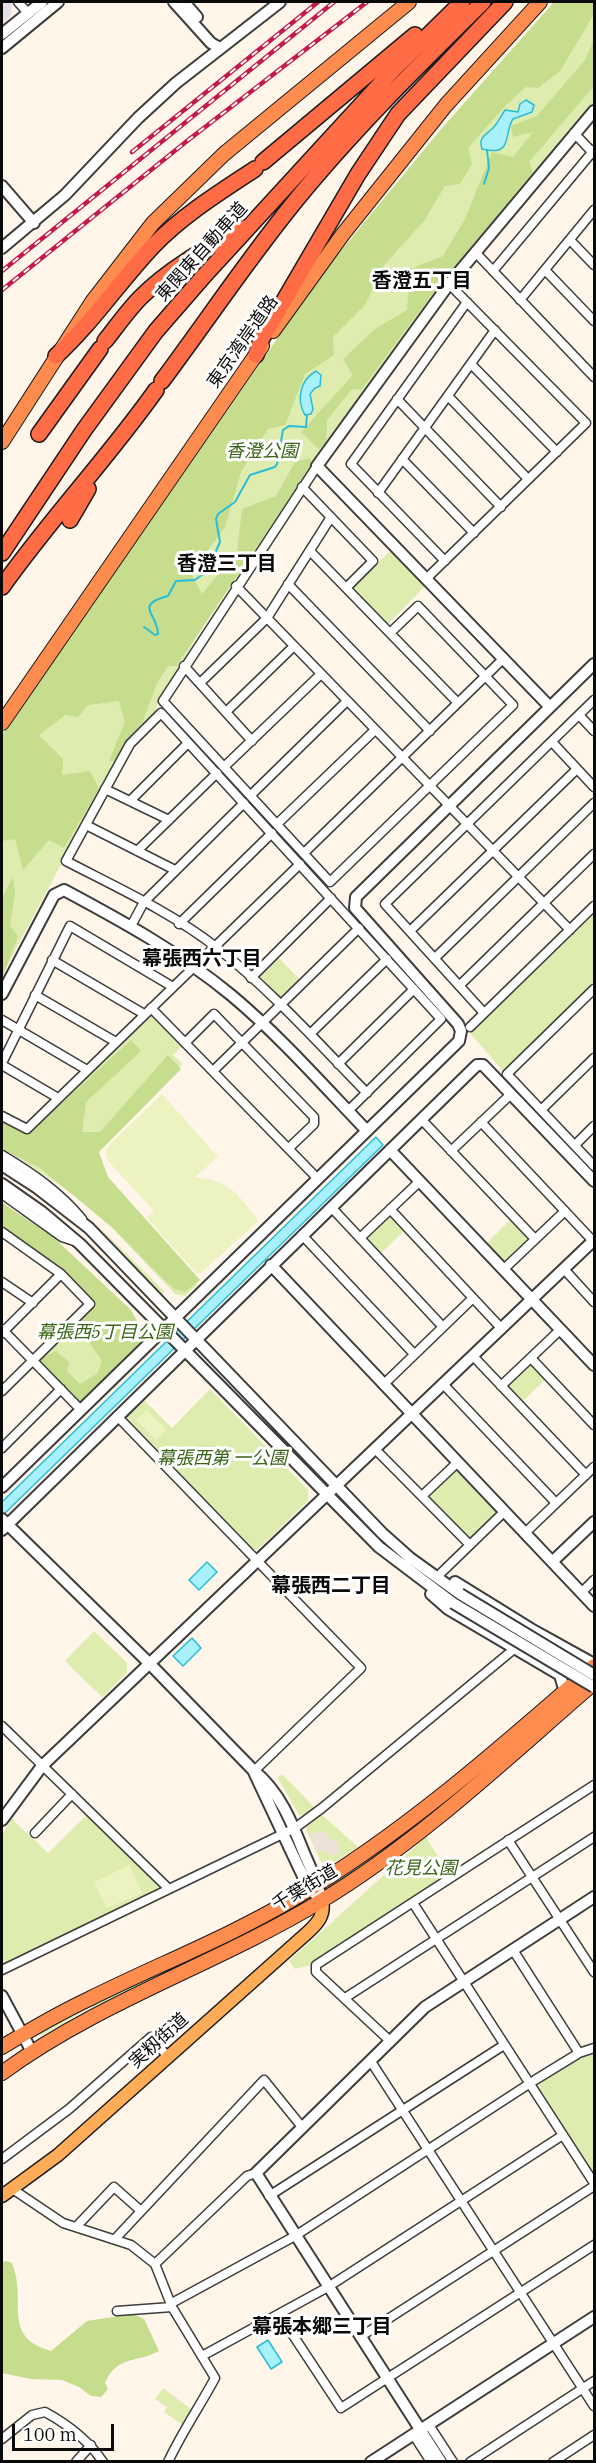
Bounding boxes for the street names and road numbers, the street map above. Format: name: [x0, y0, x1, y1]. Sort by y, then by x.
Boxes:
street label: 東関東自動車道: [152, 198, 252, 306]
street label: 東京湾岸道路: [203, 292, 283, 392]
street label: 千葉街道: [269, 1860, 341, 1916]
street label: 実籾街道: [125, 2009, 193, 2073]

